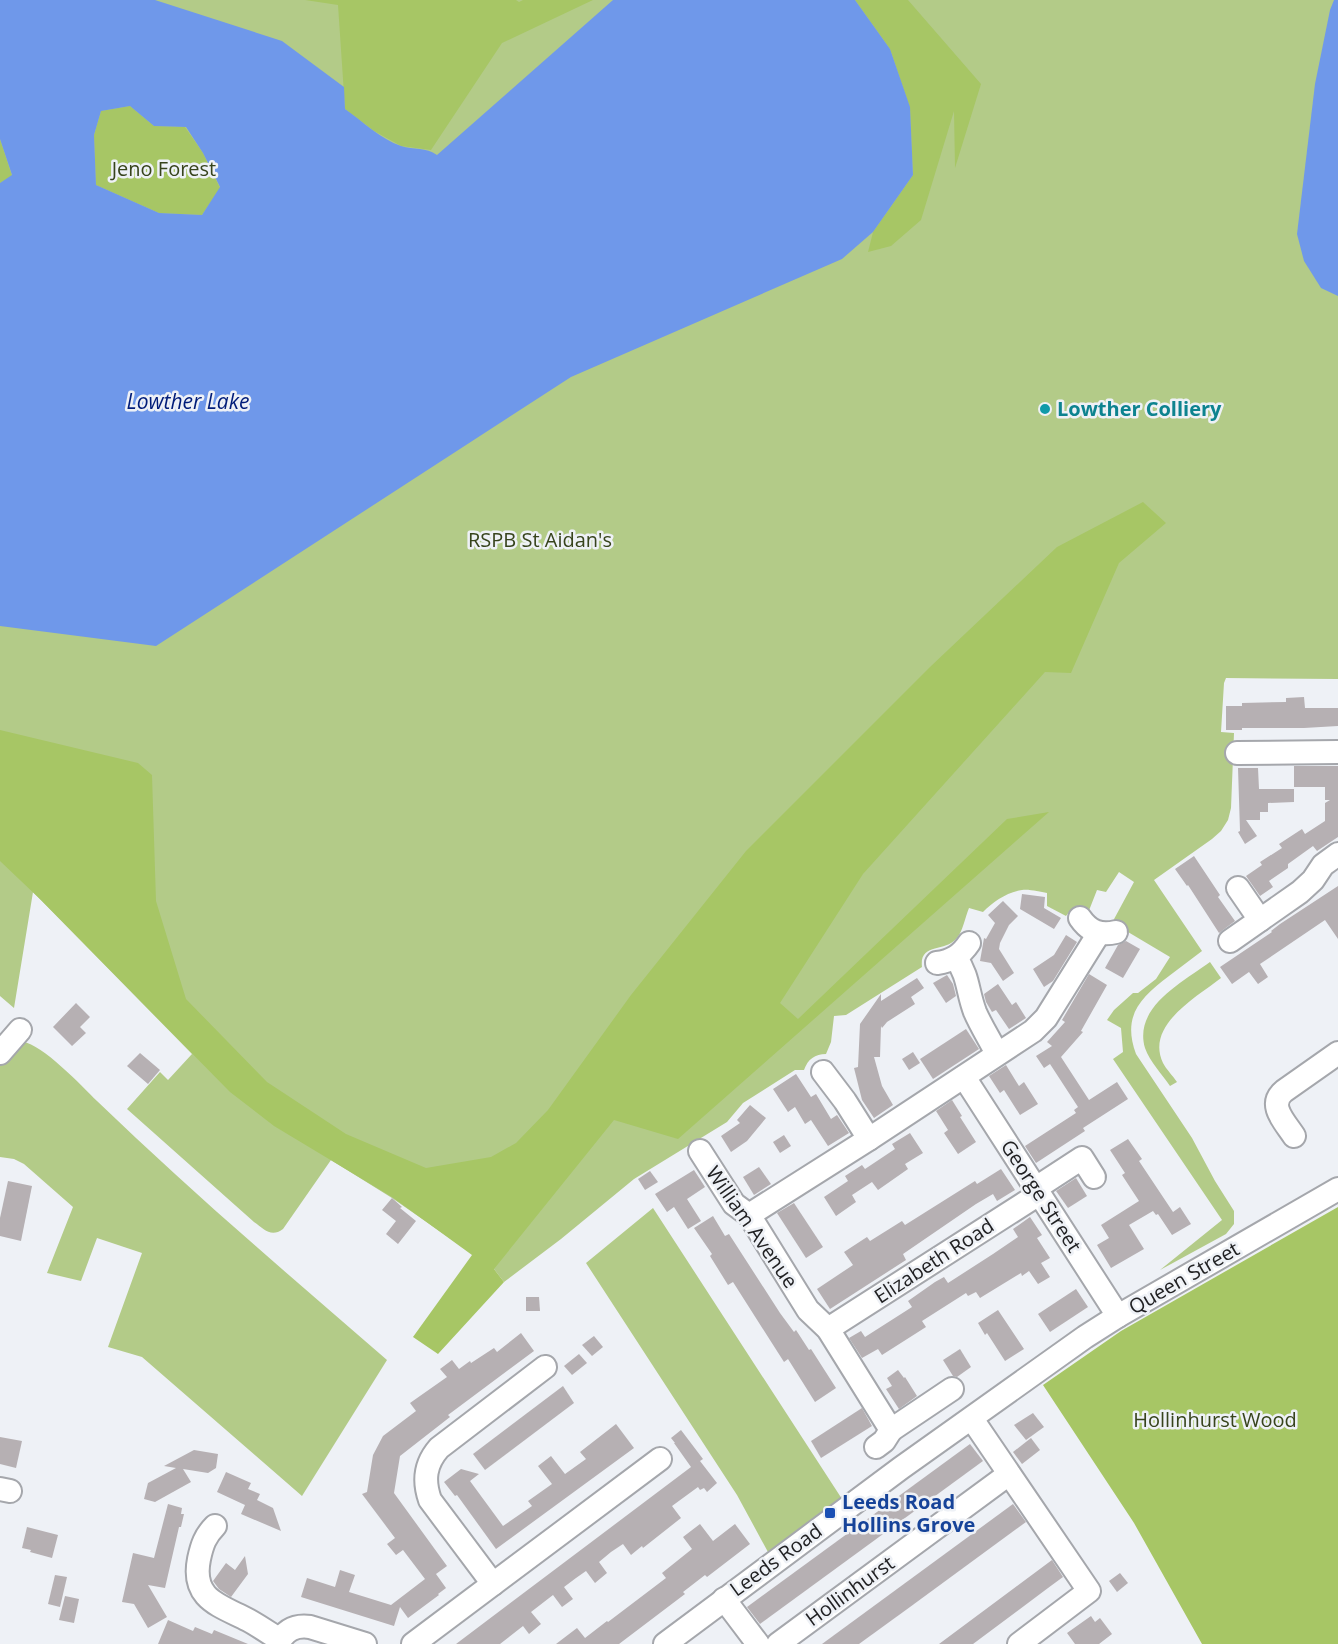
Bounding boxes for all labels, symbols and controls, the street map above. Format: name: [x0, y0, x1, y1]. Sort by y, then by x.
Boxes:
park label: Jeno Forest: [110, 155, 216, 182]
water label: Lowther Lake: [127, 387, 249, 415]
place label: Lowther Colliery: [1057, 395, 1222, 422]
marker: Lowther Colliery: [1038, 402, 1052, 416]
park label: RSPB St Aidan's: [468, 526, 612, 553]
street label: George Street: [995, 1134, 1088, 1257]
street label: William Avenue: [700, 1160, 805, 1293]
street label: Elizabeth Road: [869, 1212, 999, 1309]
street label: Queen Street: [1123, 1235, 1244, 1320]
park label: Hollinhurst Wood: [1133, 1406, 1297, 1433]
place label: Leeds Road Hollins Grove: [842, 1488, 975, 1538]
marker: Leeds Road Hollins Grove: [823, 1506, 837, 1520]
street label: Leeds Road: [724, 1517, 827, 1602]
street label: Hollinhurst: [800, 1549, 900, 1632]

